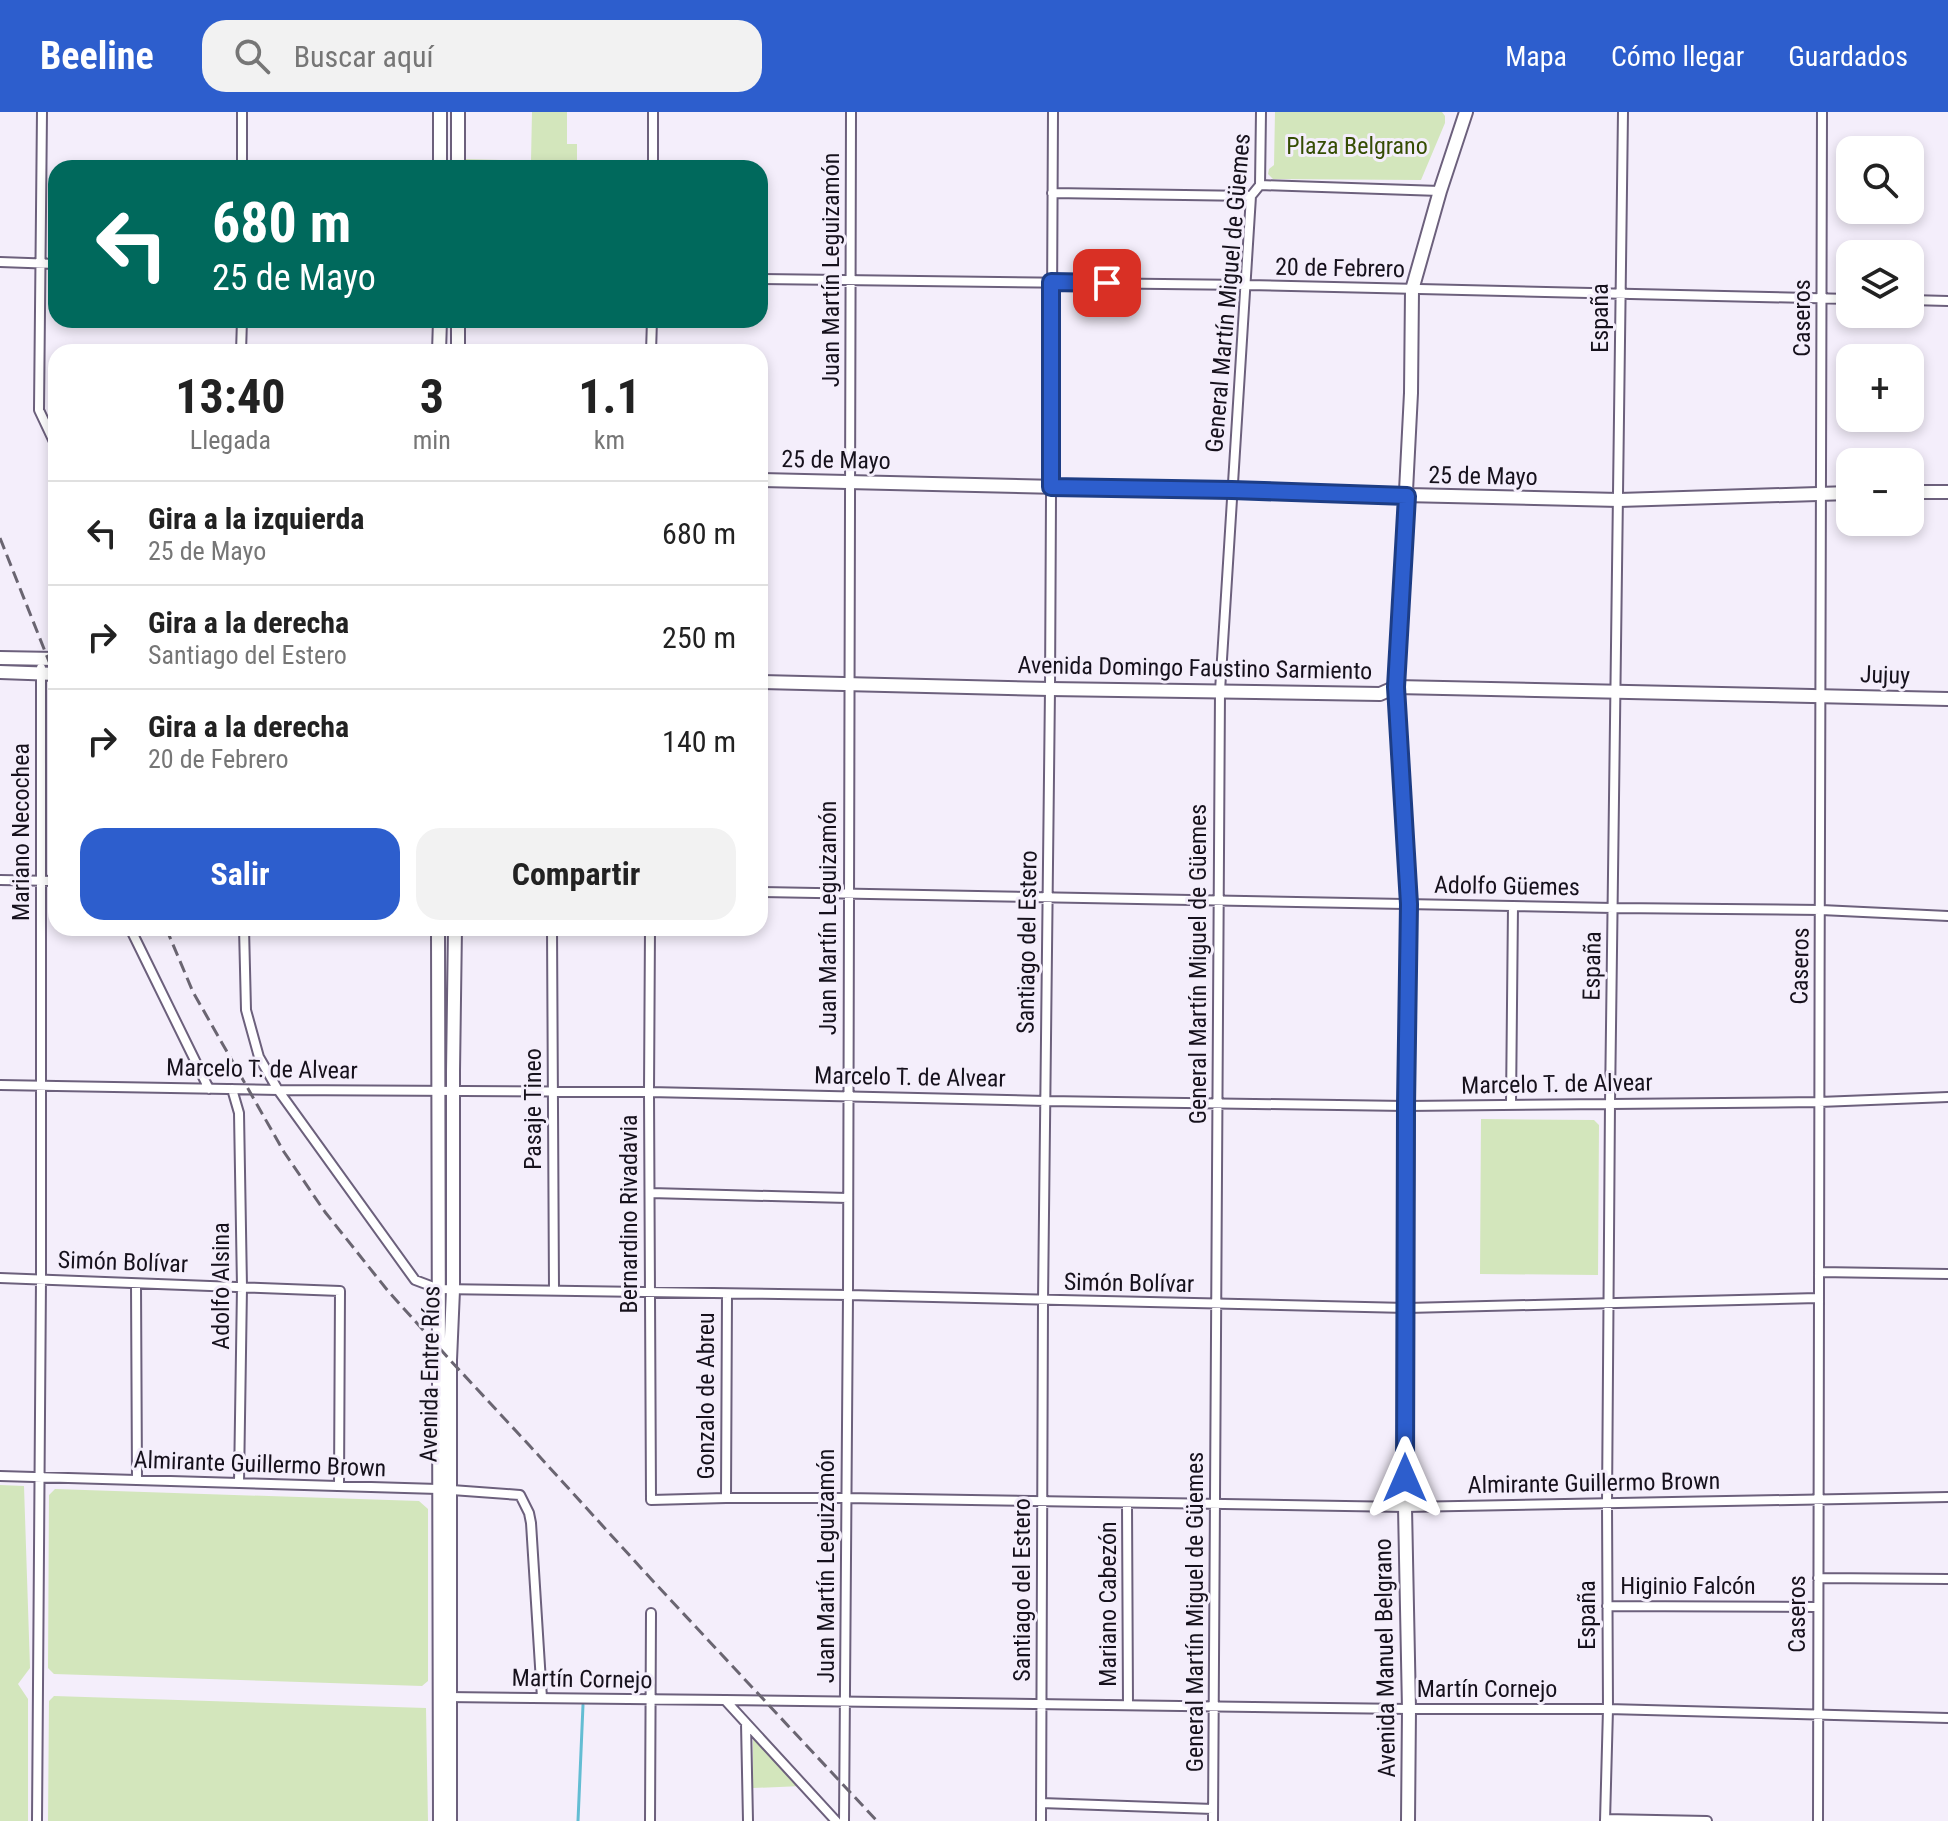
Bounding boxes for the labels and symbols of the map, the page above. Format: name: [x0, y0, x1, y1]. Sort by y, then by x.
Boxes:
street label: General Martín Miguel de Güemes: [1200, 132, 1256, 454]
park label: Plaza Belgrano: [1286, 132, 1428, 160]
street label: Juan Martín Leguizamón: [817, 153, 845, 387]
pin: [1073, 249, 1141, 317]
street label: 20 de Febrero: [1275, 253, 1405, 283]
street label: Caseros: [1788, 279, 1816, 357]
street label: España: [1586, 283, 1614, 353]
street label: 25 de Mayo: [781, 445, 891, 475]
street label: 25 de Mayo: [1428, 461, 1538, 491]
street label: Avenida Domingo Faustino Sarmiento: [1017, 651, 1373, 685]
street label: Jujuy: [1859, 660, 1911, 690]
street label: Mariano Necochea: [7, 743, 35, 921]
street label: Juan Martín Leguizamón: [814, 801, 842, 1035]
street label: General Martín Miguel de Güemes: [1184, 804, 1212, 1124]
street label: Santiago del Estero: [1011, 850, 1043, 1034]
street label: Adolfo Güemes: [1434, 871, 1580, 901]
street label: Caseros: [1785, 927, 1815, 1005]
street label: España: [1577, 931, 1607, 1001]
street label: Pasaje Tineo: [519, 1048, 547, 1170]
street label: Marcelo T. de Alvear: [166, 1053, 358, 1085]
street label: Marcelo T. de Alvear: [814, 1061, 1006, 1093]
street label: Marcelo T. de Alvear: [1461, 1068, 1653, 1100]
street label: Bernardino Rivadavia: [615, 1115, 643, 1313]
street label: Adolfo Alsina: [207, 1222, 235, 1350]
street label: Simón Bolívar: [57, 1246, 189, 1278]
street label: Simón Bolívar: [1064, 1268, 1194, 1298]
street label: Avenida Entre Ríos: [414, 1285, 446, 1463]
street label: Gonzalo de Abreu: [692, 1312, 720, 1480]
position arrow: [1363, 1436, 1447, 1520]
street label: Almirante Guillermo Brown: [133, 1446, 387, 1482]
street label: Juan Martín Leguizamón: [812, 1449, 840, 1683]
street label: General Martín Miguel de Güemes: [1181, 1452, 1209, 1772]
street label: Almirante Guillermo Brown: [1467, 1467, 1721, 1499]
street label: Santiago del Estero: [1008, 1498, 1036, 1682]
street label: Mariano Cabezón: [1094, 1521, 1122, 1687]
street label: Avenida Manuel Belgrano: [1369, 1538, 1401, 1778]
street label: Higinio Falcón: [1620, 1572, 1756, 1600]
street label: Caseros: [1783, 1575, 1811, 1653]
street label: España: [1573, 1580, 1601, 1650]
street label: Martín Cornejo: [511, 1664, 653, 1694]
street label: Martín Cornejo: [1417, 1675, 1557, 1703]

